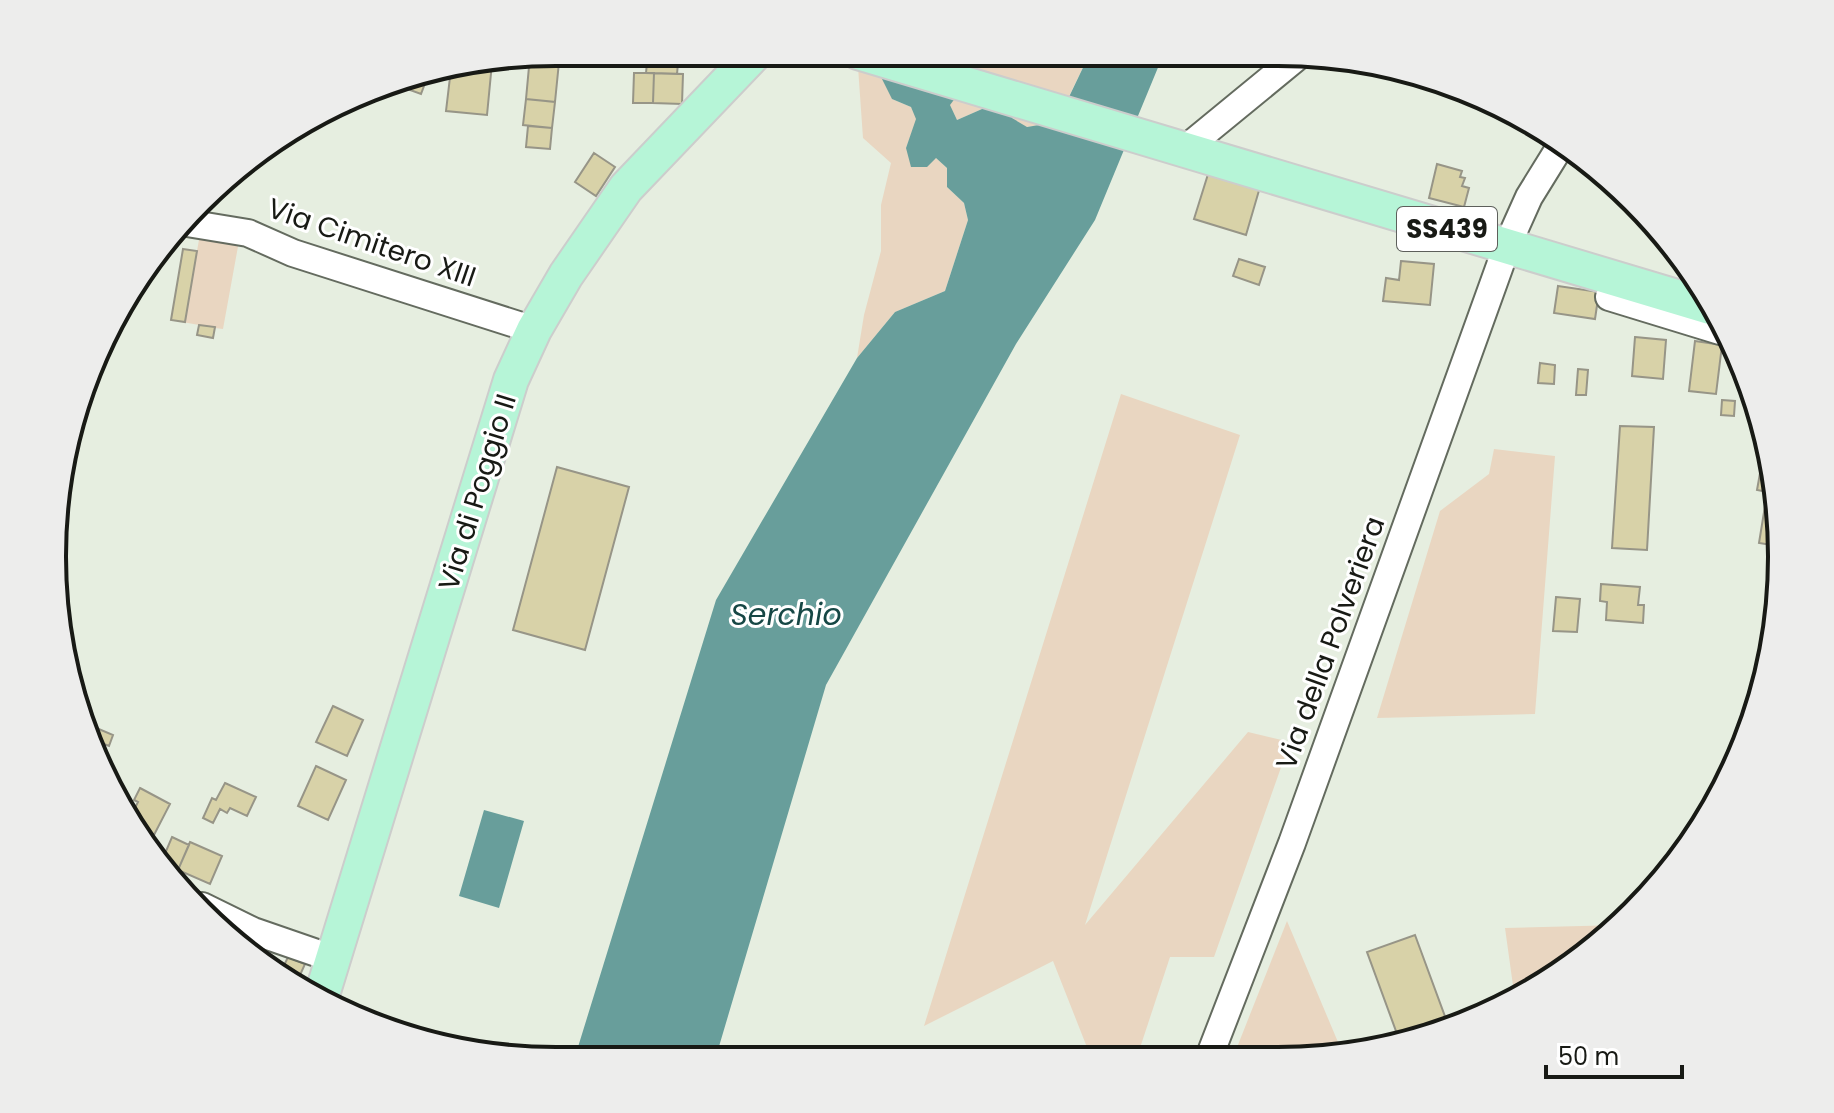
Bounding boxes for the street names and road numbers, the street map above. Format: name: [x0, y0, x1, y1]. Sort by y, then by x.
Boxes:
street label: Via Cimitero XIII: [262, 189, 481, 296]
road number: SS439: [1397, 207, 1497, 251]
street label: Via di Poggio II: [429, 389, 526, 595]
street label: Via della Polveriera: [1267, 511, 1394, 775]

